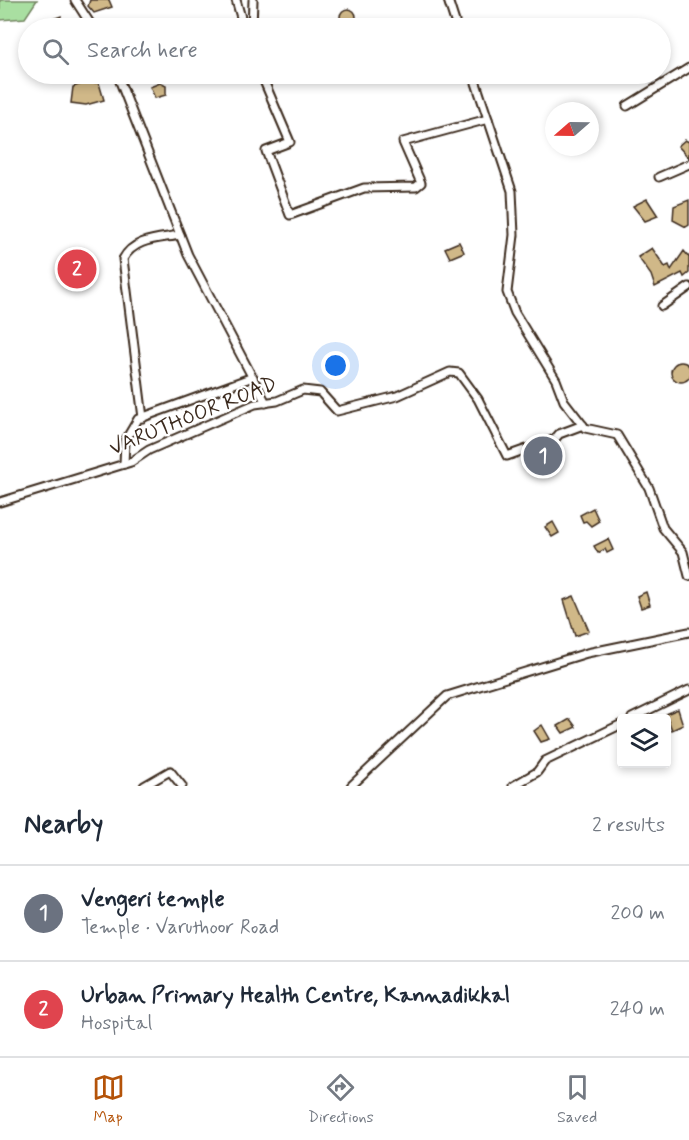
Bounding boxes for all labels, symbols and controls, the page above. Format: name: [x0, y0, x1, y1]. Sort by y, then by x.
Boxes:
search box: [18, 18, 671, 84]
icon: search: [39, 35, 72, 68]
text: Search here: [87, 37, 198, 65]
north arrow: [545, 102, 599, 156]
pin: 2: [58, 246, 97, 292]
your location: [321, 351, 350, 380]
street label: VARUTHOOR ROAD: [105, 370, 281, 462]
pin: 1: [524, 434, 562, 478]
map controls: [617, 714, 671, 768]
button: layers: [617, 714, 671, 768]
text: Nearby: [24, 808, 103, 842]
text: 2 results: [592, 812, 665, 839]
text: Vengeri temple: [81, 886, 225, 914]
text: 1: [39, 900, 48, 927]
text: 200 m: [610, 900, 665, 927]
text: Temple · Varuthoor Road: [81, 914, 279, 941]
text: Urban Primary Health Centre, Kannadikkal: [81, 982, 510, 1010]
text: 2: [39, 996, 48, 1023]
text: 240 m: [610, 996, 665, 1023]
text: Hospital: [81, 1010, 152, 1037]
tab: Map: [92, 1071, 125, 1128]
tab: Directions: [308, 1071, 374, 1128]
tab: Saved: [557, 1071, 597, 1128]

